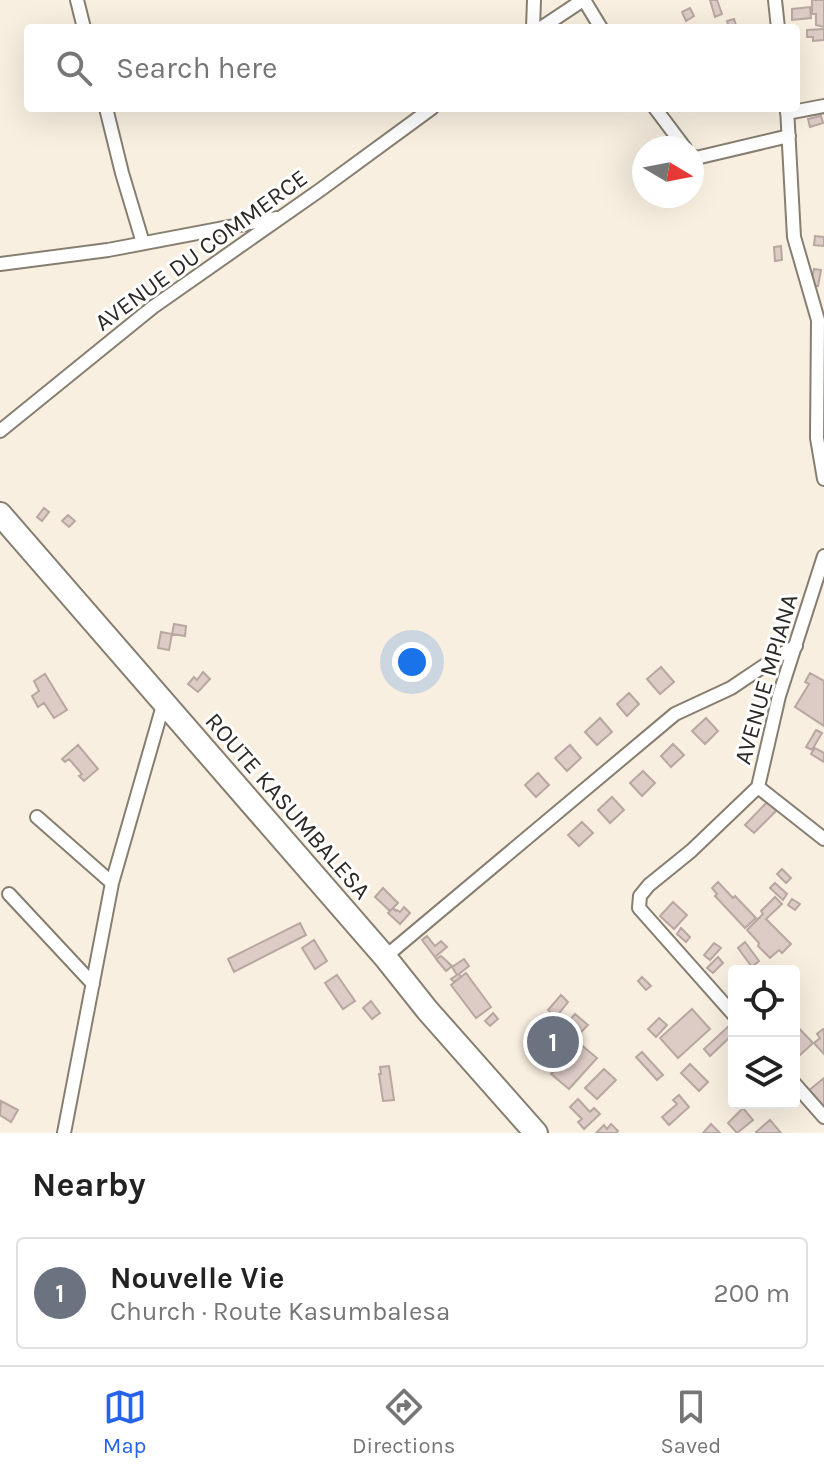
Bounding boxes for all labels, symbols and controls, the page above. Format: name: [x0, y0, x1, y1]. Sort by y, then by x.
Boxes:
search box: [24, 24, 800, 112]
icon: search: [52, 46, 96, 90]
text: Search here: [116, 50, 277, 86]
north arrow: [632, 136, 704, 208]
street label: AVENUE DU COMMERCE: [89, 163, 313, 337]
street label: AVENUE MPIANA: [728, 590, 804, 767]
your location: [392, 642, 432, 682]
street label: ROUTE KASUMBALESA: [199, 707, 377, 905]
map controls: [728, 965, 800, 1109]
button: locate: [728, 965, 800, 1037]
pin: 1: [527, 1012, 579, 1072]
button: layers: [728, 1037, 800, 1109]
text: Nearby: [32, 1165, 146, 1205]
text: Nouvelle Vie: [110, 1260, 284, 1296]
text: 1: [55, 1278, 65, 1309]
text: 200 m: [714, 1278, 790, 1309]
text: Church · Route Kasumbalesa: [110, 1296, 450, 1327]
tab: Map: [103, 1385, 147, 1459]
tab: Directions: [352, 1385, 455, 1459]
tab: Saved: [661, 1385, 721, 1459]

